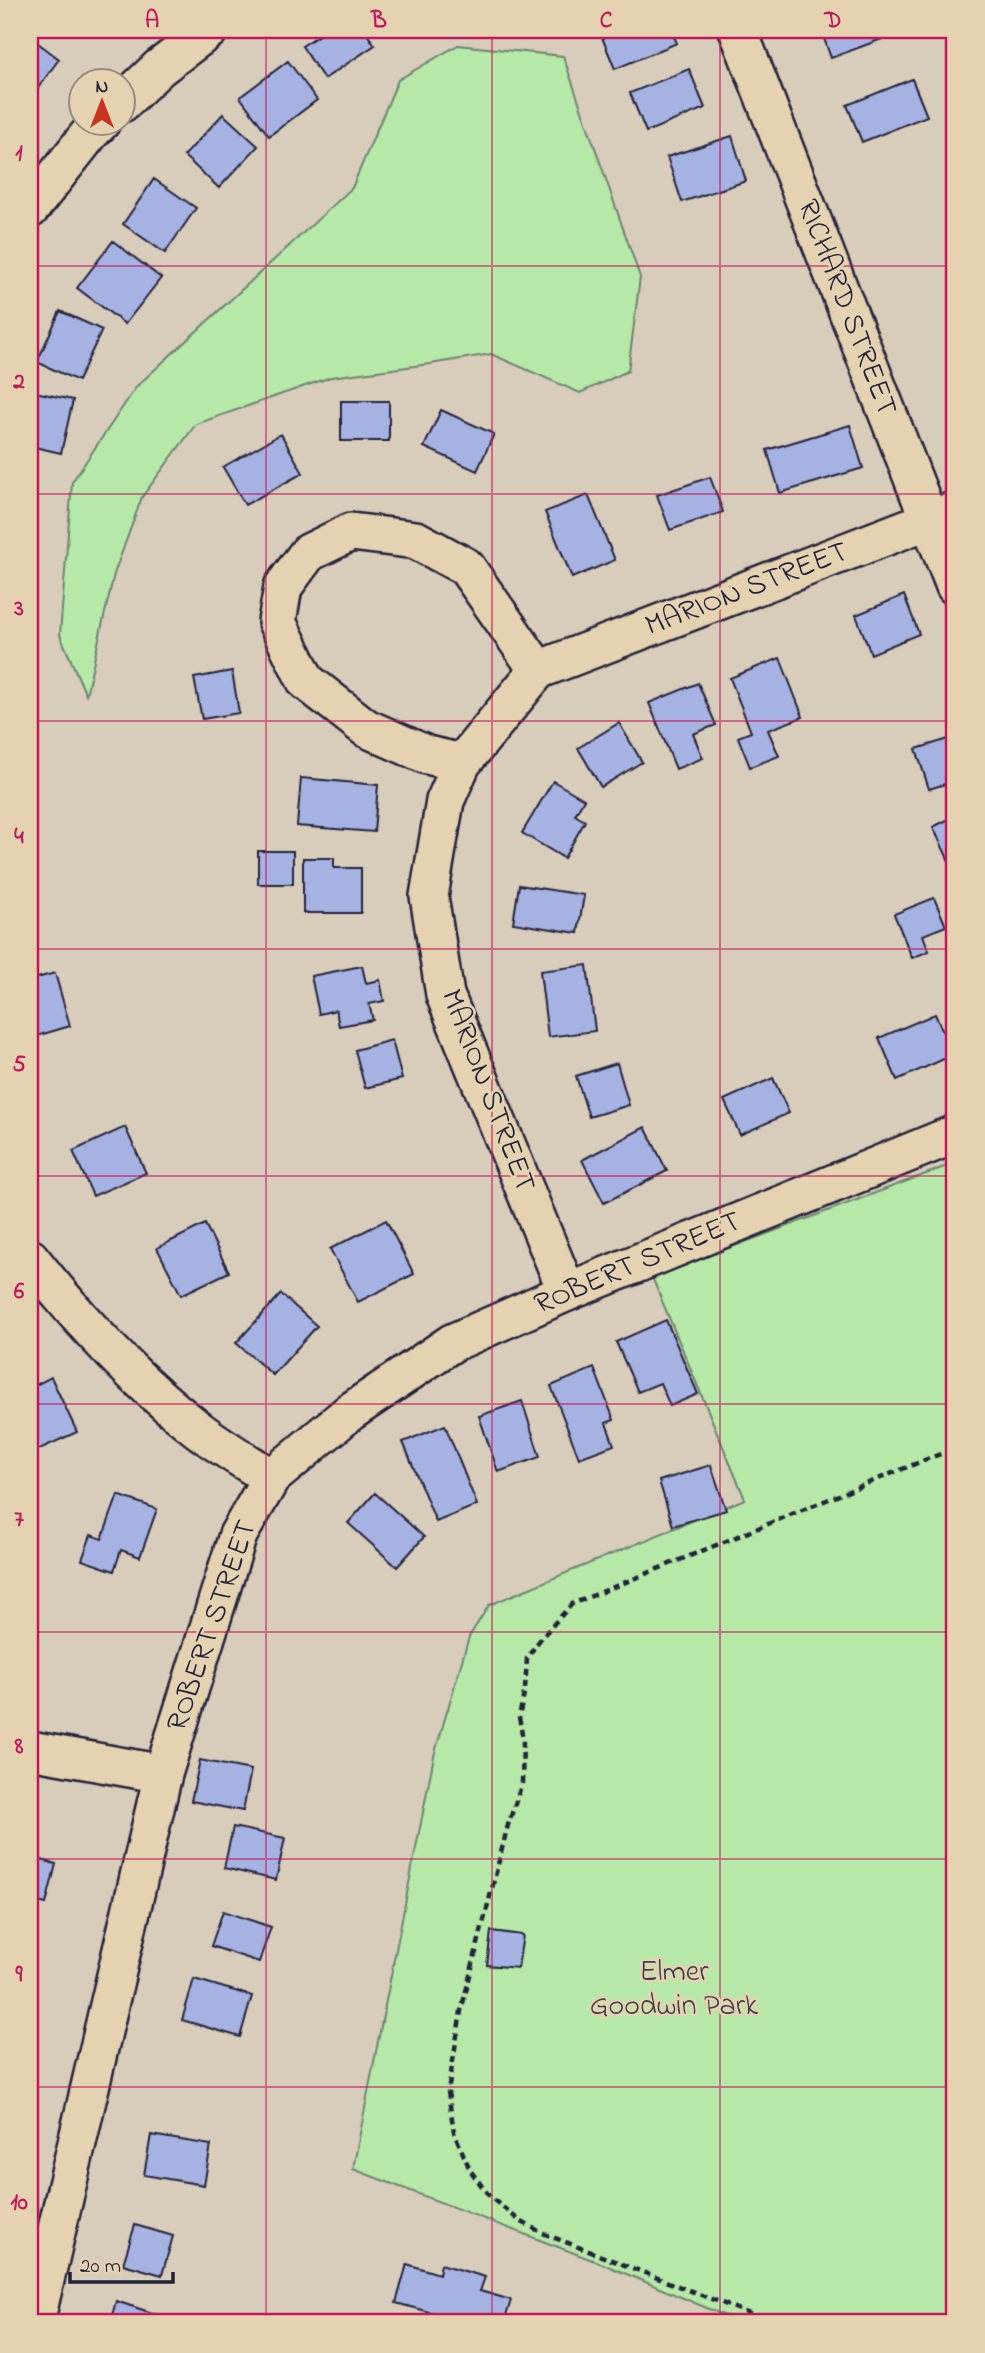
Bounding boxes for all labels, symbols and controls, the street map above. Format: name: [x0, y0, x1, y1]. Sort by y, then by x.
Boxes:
text: A: [145, 5, 159, 38]
text: B: [370, 5, 387, 38]
text: C: [600, 5, 613, 38]
text: D: [824, 5, 841, 38]
north arrow: [66, 66, 136, 136]
text: N: [96, 74, 109, 101]
text: 1: [15, 138, 23, 171]
street label: RICHARD STREET: [784, 193, 908, 423]
text: 2: [12, 366, 25, 399]
street label: MARION STREET: [639, 531, 855, 649]
text: 3: [13, 593, 24, 626]
text: 4: [14, 821, 24, 854]
street label: MARION STREET: [428, 983, 546, 1199]
text: 5: [12, 1049, 26, 1082]
street label: ROBERT STREET: [528, 1201, 748, 1327]
text: 6: [14, 1276, 25, 1309]
text: 7: [14, 1504, 24, 1537]
street label: ROBERT STREET: [156, 1514, 270, 1738]
text: 8: [14, 1731, 24, 1764]
park label: Elmer Goodwin Park: [590, 1951, 759, 2029]
text: 9: [15, 1959, 24, 1992]
text: 10: [10, 2187, 28, 2220]
scale bar: [70, 2241, 173, 2285]
text: 20 m: [80, 2252, 121, 2282]

